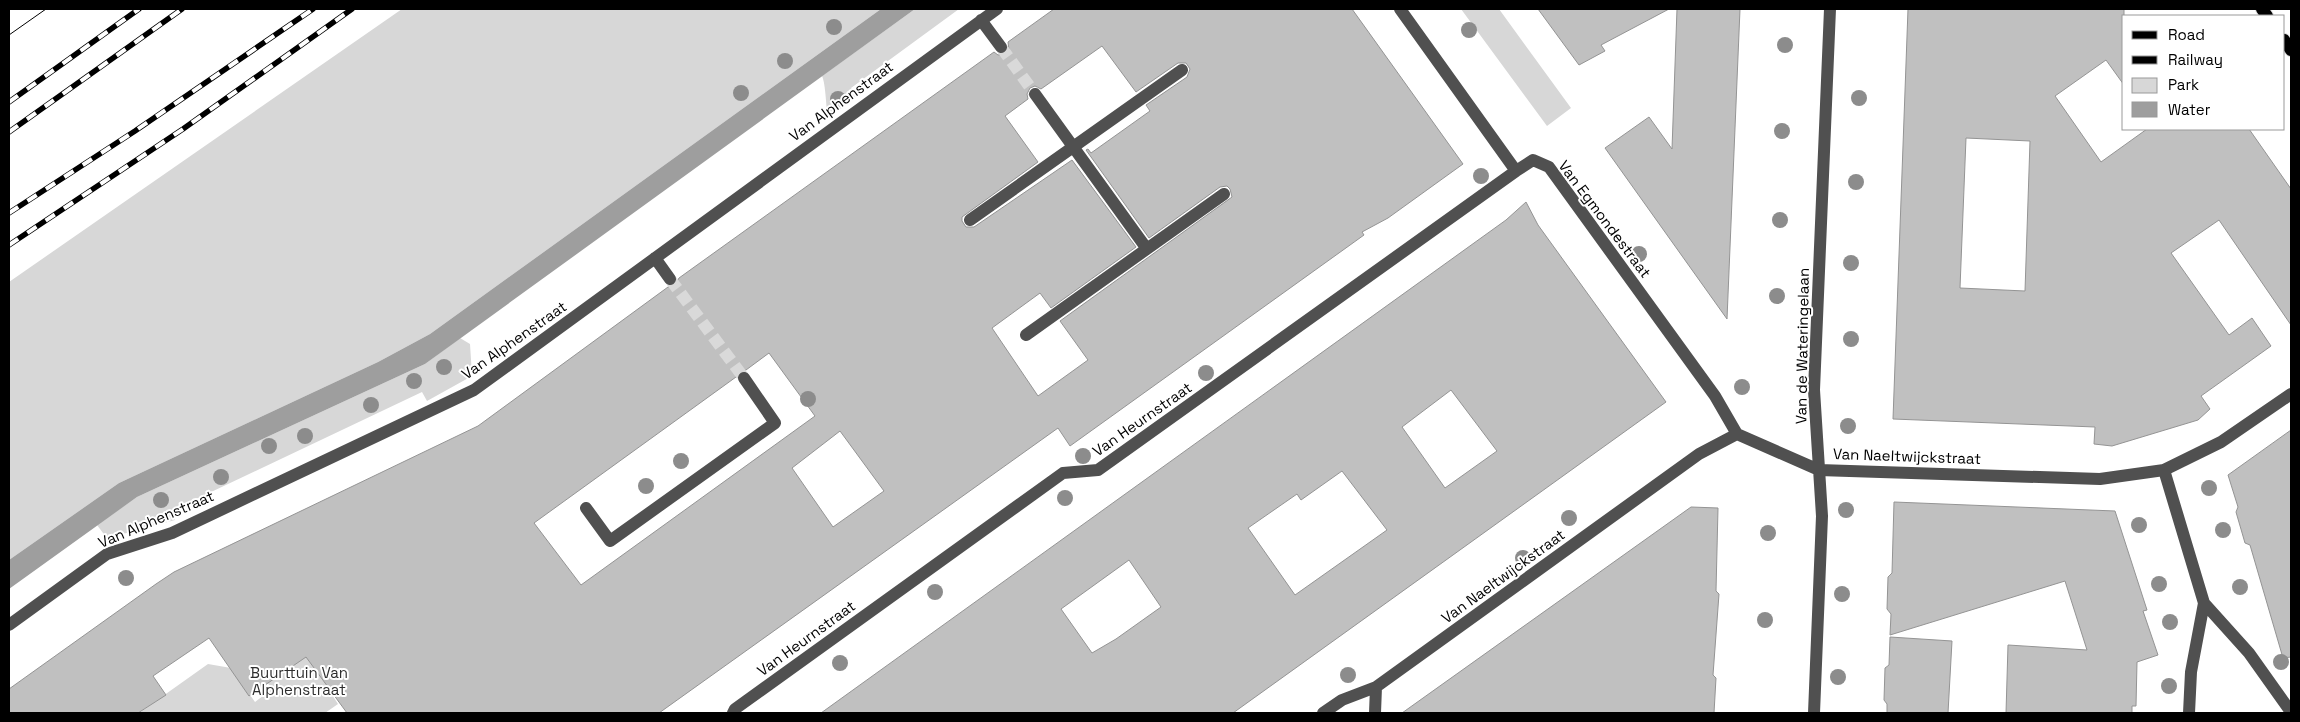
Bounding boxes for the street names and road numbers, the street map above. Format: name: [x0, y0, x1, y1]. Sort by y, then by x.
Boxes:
street label: Van Alphenstraat: [785, 57, 897, 145]
street label: Van Egmondestraat: [1555, 157, 1655, 282]
street label: Van de Wateringelaan: [1791, 268, 1813, 424]
street label: Van Alphenstraat: [458, 297, 570, 383]
street label: Van Heurnstraat: [1089, 378, 1195, 460]
street label: Van Naeltwijckstraat: [1833, 444, 1981, 468]
street label: Van Alphenstraat: [95, 486, 217, 552]
street label: Van Naeltwijckstraat: [1437, 525, 1569, 627]
street label: Van Heurnstraat: [753, 596, 859, 680]

